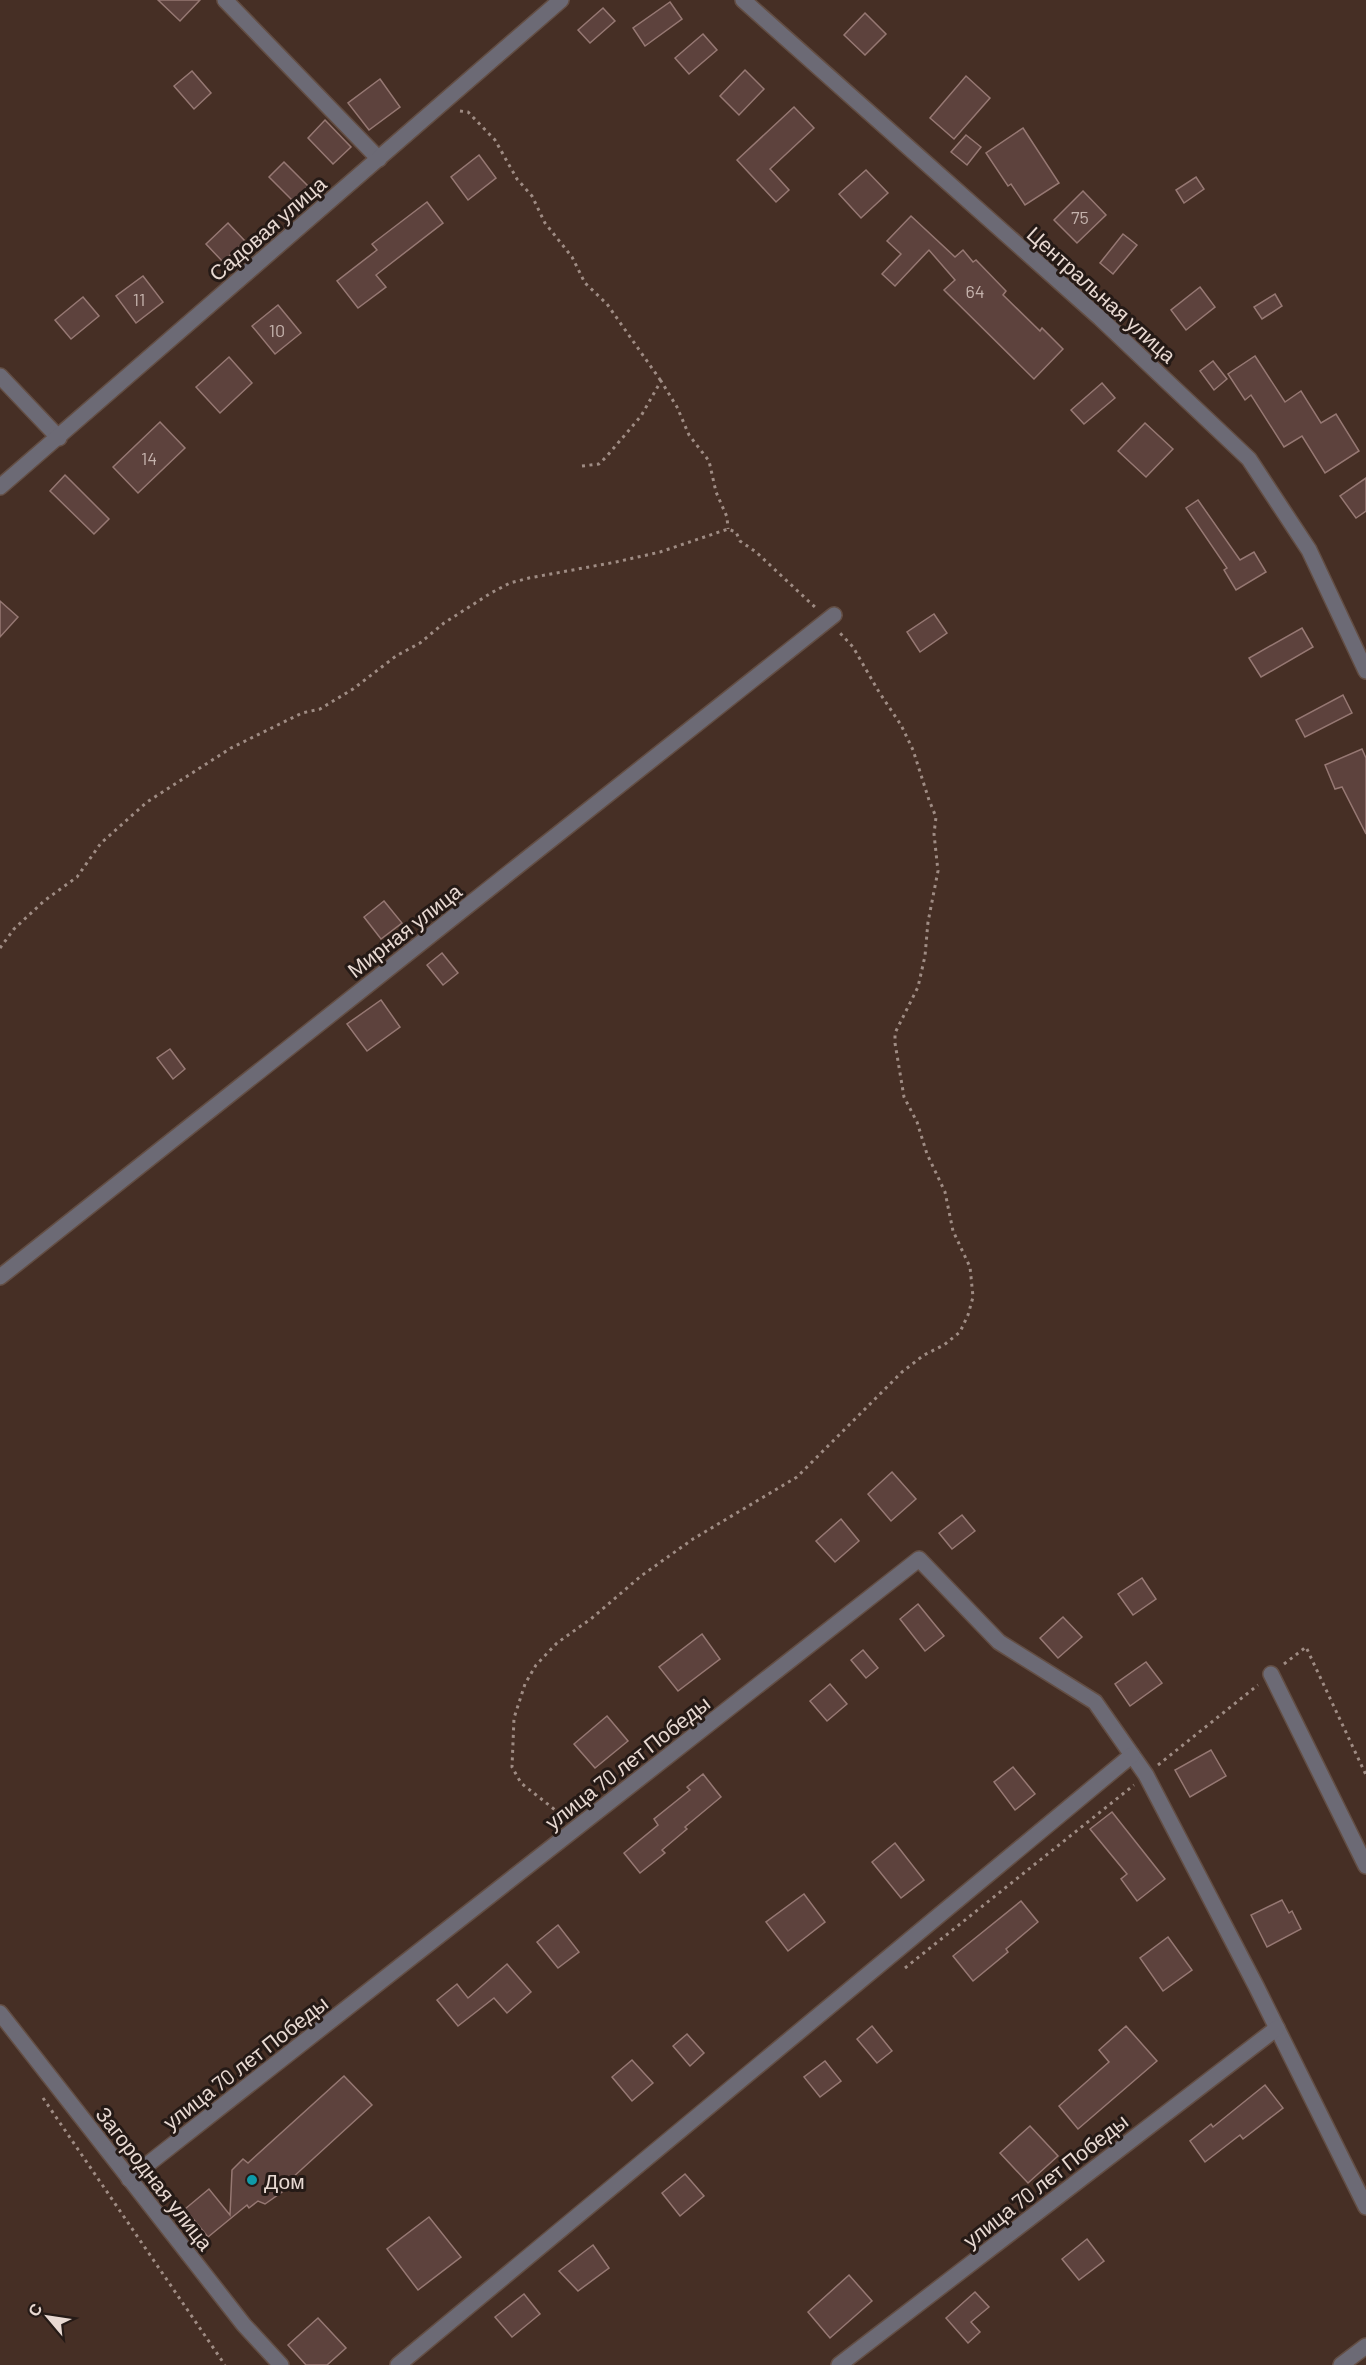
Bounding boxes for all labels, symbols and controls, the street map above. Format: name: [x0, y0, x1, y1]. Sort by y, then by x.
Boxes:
street label: Садовая улица: [203, 170, 331, 286]
house number: 75: [1071, 206, 1089, 228]
street label: Центральная улица: [1022, 221, 1182, 368]
house number: 64: [965, 280, 985, 302]
house number: 11: [133, 288, 145, 310]
house number: 10: [269, 319, 285, 341]
house number: 14: [141, 447, 157, 469]
street label: Мирная улица: [342, 878, 466, 982]
street label: улица 70 лет Победы: [540, 1690, 714, 1834]
street label: улица 70 лет Победы: [158, 1990, 332, 2134]
street label: Загородная улица: [91, 2101, 219, 2255]
street label: улица 70 лет Победы: [958, 2108, 1132, 2252]
place label: Дом: [264, 2168, 305, 2193]
marker: Дом: [245, 2173, 259, 2187]
north arrow: [18, 2287, 78, 2347]
text: С: [23, 2299, 46, 2319]

